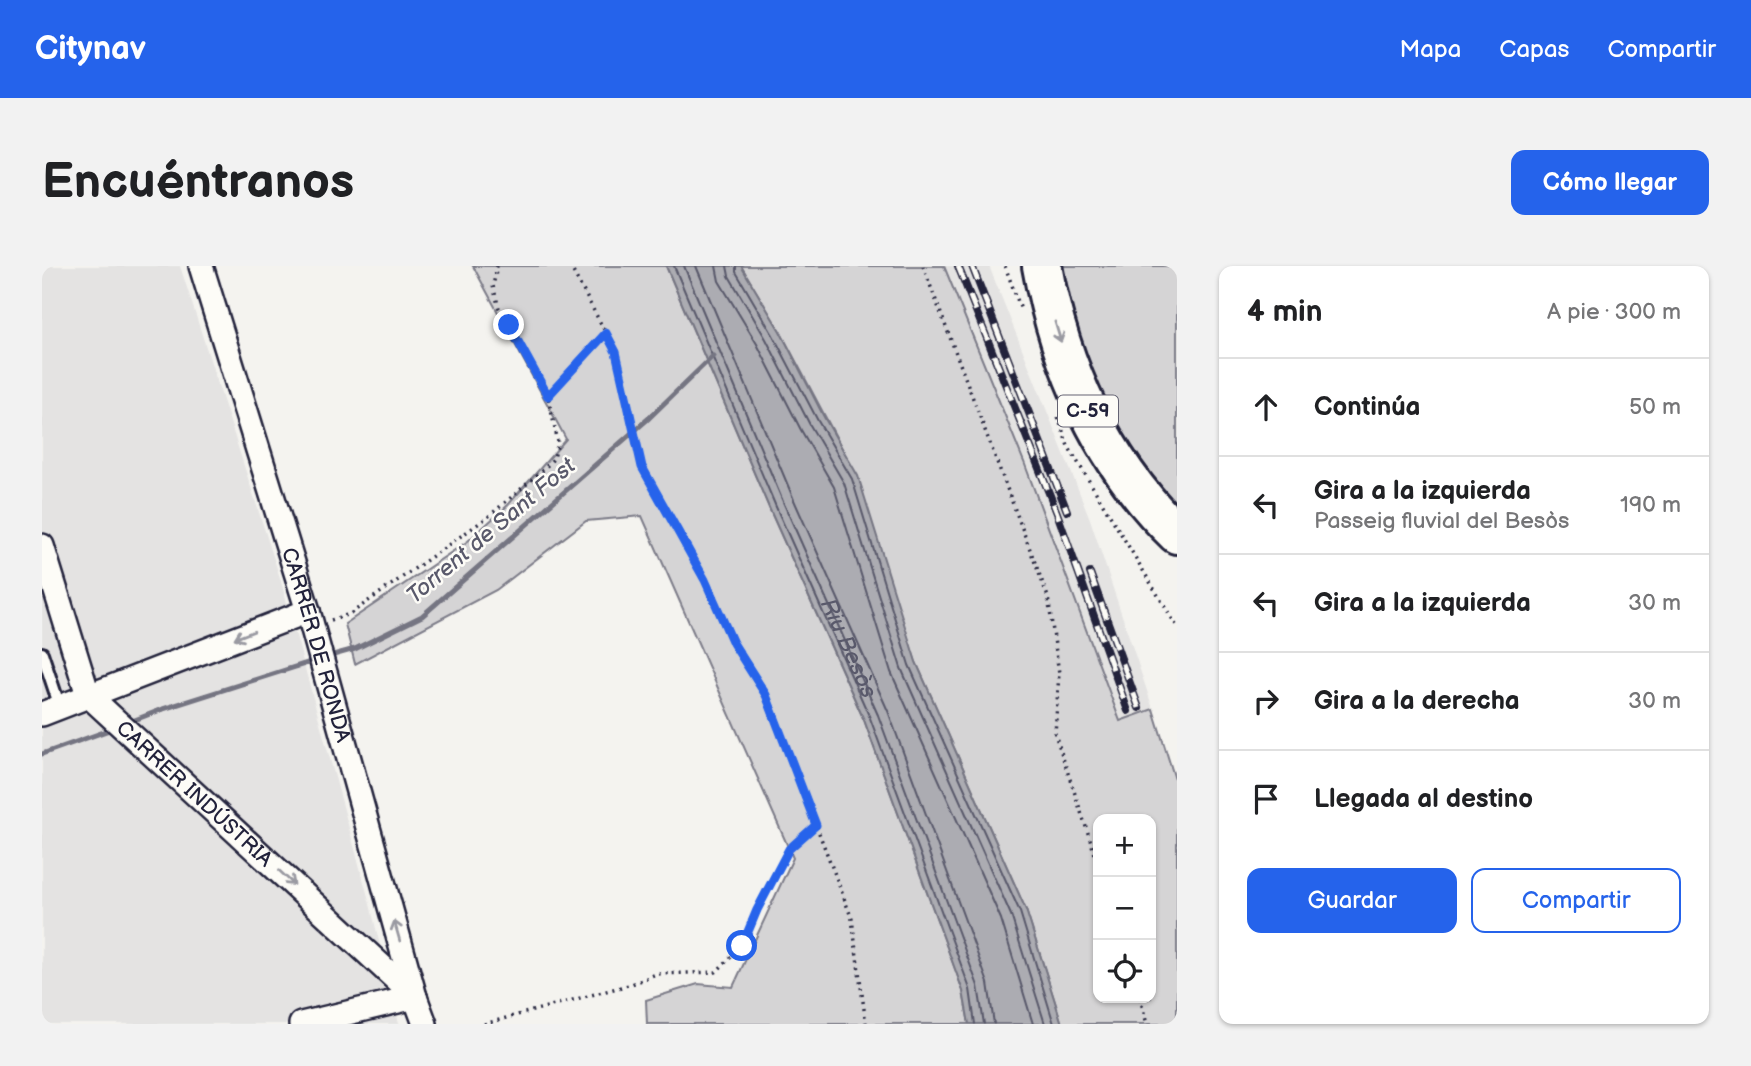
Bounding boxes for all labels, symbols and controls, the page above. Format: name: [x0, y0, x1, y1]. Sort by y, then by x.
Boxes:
text: Citynav: [35, 29, 146, 69]
text: Mapa: [1400, 35, 1461, 64]
text: Capas: [1499, 35, 1569, 64]
text: Compartir: [1607, 35, 1716, 64]
button: Cómo llegar: [1511, 150, 1709, 215]
text: Encuéntranos: [42, 153, 354, 212]
text: 4 min: [1247, 294, 1322, 330]
text: A pie · 300 m: [1547, 298, 1681, 326]
route end: [493, 309, 524, 340]
one-way arrow: [1053, 321, 1066, 343]
icon: ahead: [1247, 388, 1285, 426]
text: Continúa: [1314, 392, 1421, 423]
text: 50 m: [1629, 393, 1681, 421]
road number: C-59: [1058, 396, 1118, 426]
water label: Torrent de Sant Fost: [401, 452, 582, 610]
text: Gira a la izquierda: [1314, 476, 1531, 507]
icon: left: [1247, 486, 1285, 524]
text: 190 m: [1620, 491, 1681, 519]
text: Passeig fluvial del Besòs: [1314, 507, 1569, 535]
street label: CARRER DE RONDA: [277, 544, 356, 745]
icon: left: [1247, 584, 1285, 622]
text: Gira a la izquierda: [1314, 588, 1531, 619]
text: 30 m: [1628, 589, 1681, 617]
water label: Riu Besòs: [814, 594, 883, 703]
one-way arrow: [234, 630, 256, 643]
icon: right: [1247, 682, 1285, 720]
text: Gira a la derecha: [1314, 686, 1520, 717]
text: 30 m: [1628, 687, 1681, 715]
street label: CARRER INDÚSTRIA: [111, 715, 278, 872]
icon: arrive: [1247, 780, 1285, 818]
text: Llegada al destino: [1314, 784, 1533, 815]
map controls: [1093, 814, 1156, 1003]
button: +: [1093, 814, 1156, 877]
button: Guardar: [1247, 868, 1457, 933]
button: Compartir: [1471, 868, 1681, 933]
one-way arrow: [278, 869, 295, 886]
button: −: [1093, 877, 1156, 940]
one-way arrow: [390, 920, 403, 943]
route start: [726, 930, 757, 961]
button: locate: [1093, 940, 1156, 1003]

